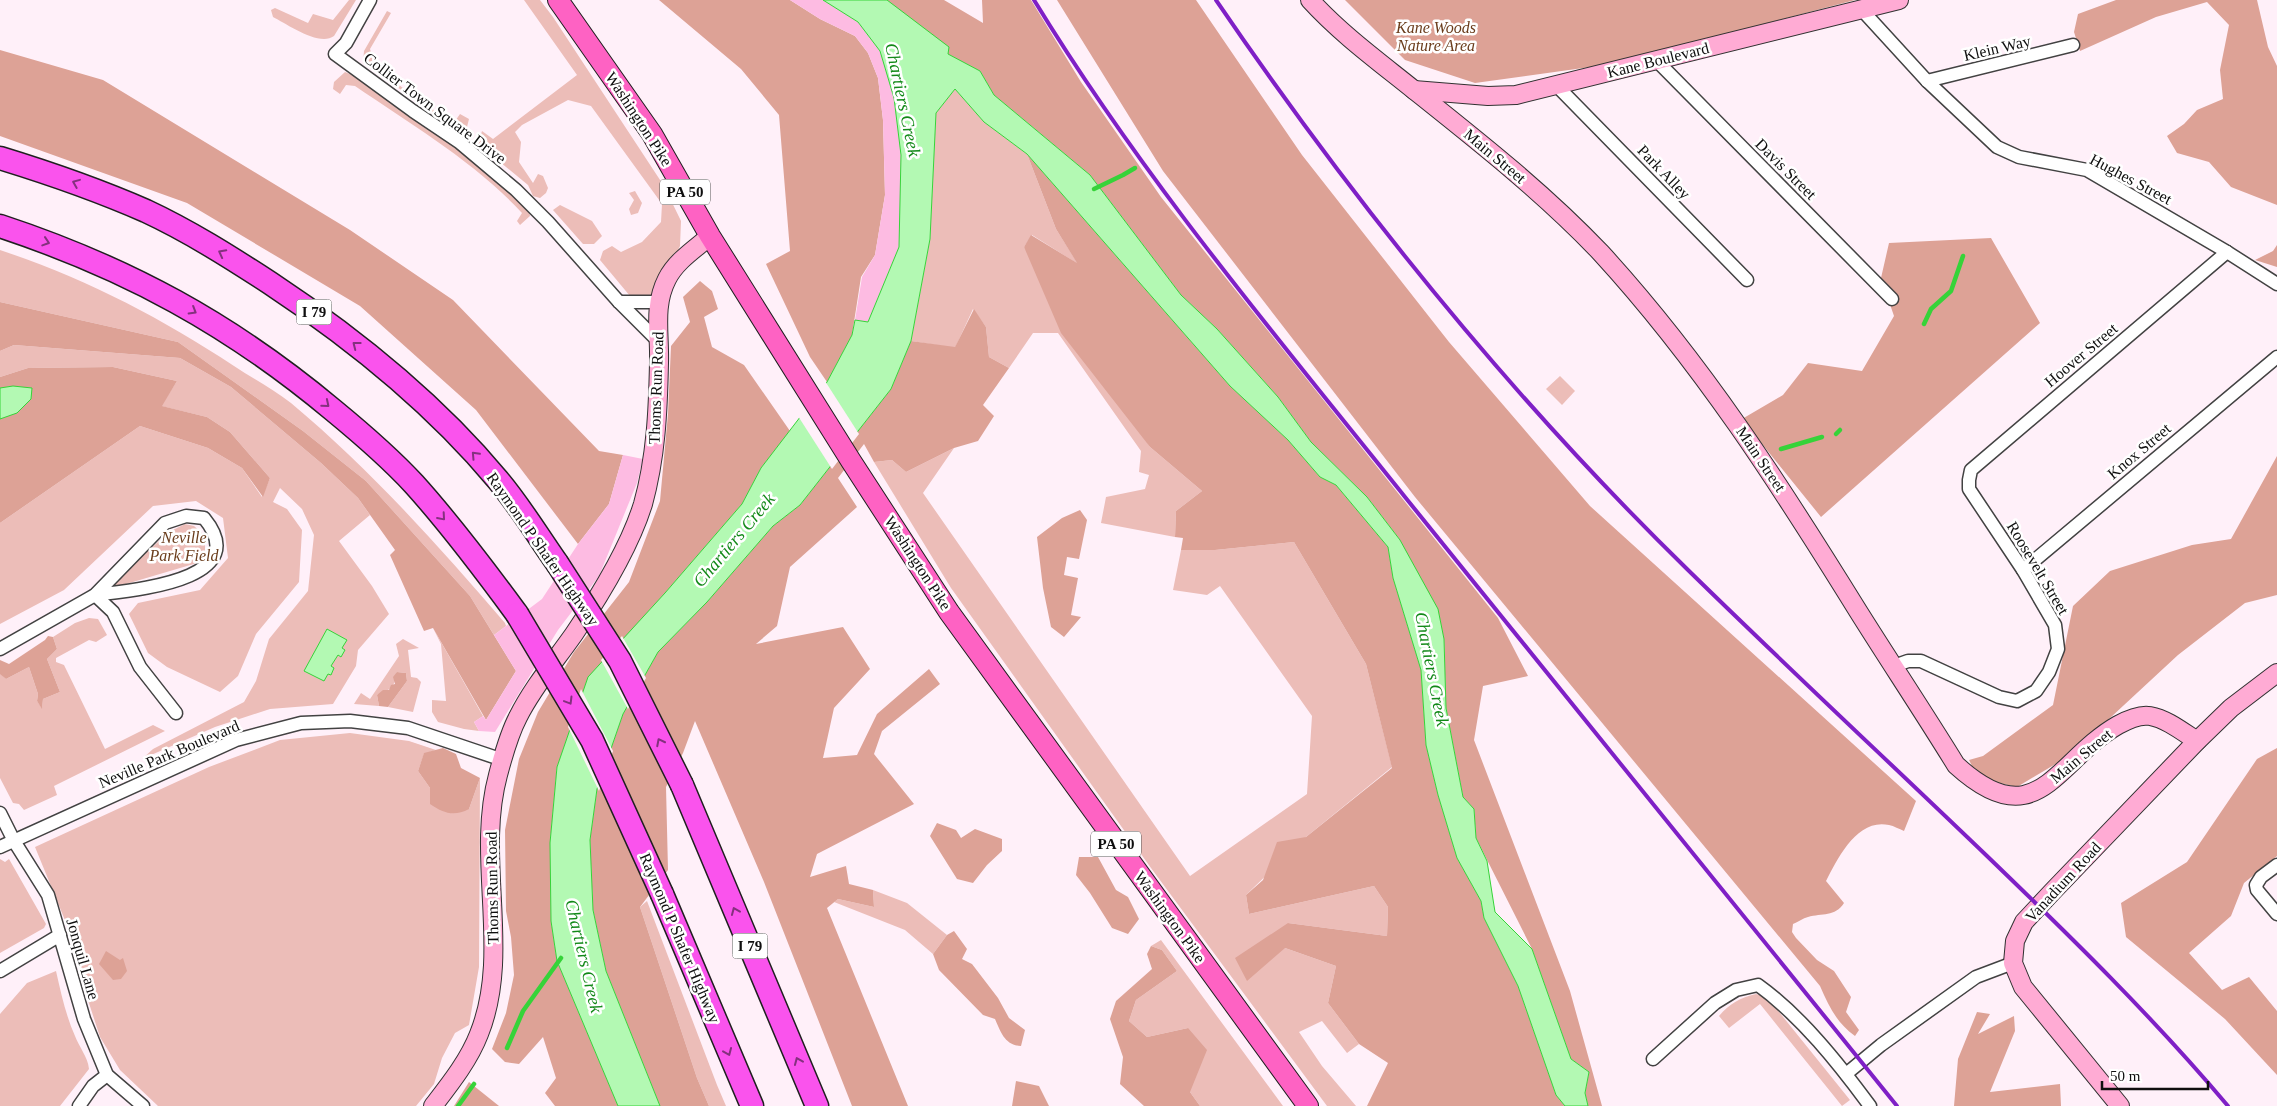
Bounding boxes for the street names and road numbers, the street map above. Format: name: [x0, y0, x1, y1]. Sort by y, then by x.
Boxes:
street label: Klein Way: [1962, 32, 2032, 65]
street label: Kane Boulevard: [1605, 39, 1711, 81]
street label: Collier Town Square Drive: [360, 49, 509, 168]
street label: Washington Pike: [601, 69, 676, 170]
street label: Main Street: [1461, 125, 1530, 187]
street label: Davis Street: [1752, 135, 1820, 203]
street label: Park Alley: [1634, 142, 1694, 203]
street label: Hughes Street: [2087, 150, 2175, 209]
road number: PA 50: [660, 180, 710, 204]
road number: I 79: [296, 300, 332, 324]
street label: Hoover Street: [2041, 319, 2121, 390]
street label: Thoms Run Road: [646, 331, 666, 445]
street label: Knox Street: [2104, 419, 2174, 482]
street label: Main Street: [1733, 423, 1789, 495]
street label: Raymond P Shafer Highway: [483, 469, 602, 629]
street label: Washington Pike: [880, 513, 955, 614]
street label: Roosevelt Street: [2004, 518, 2073, 618]
street label: Neville Park Boulevard: [96, 717, 242, 791]
street label: Main Street: [2047, 725, 2116, 787]
street label: Thoms Run Road: [483, 831, 501, 945]
road number: PA 50: [1091, 832, 1141, 856]
street label: Vanadium Road: [2022, 839, 2104, 925]
street label: Raymond P Shafer Highway: [636, 850, 724, 1026]
street label: Washington Pike: [1130, 868, 1209, 966]
street label: Jonquil Lane: [62, 917, 103, 1002]
road number: I 79: [732, 934, 768, 958]

